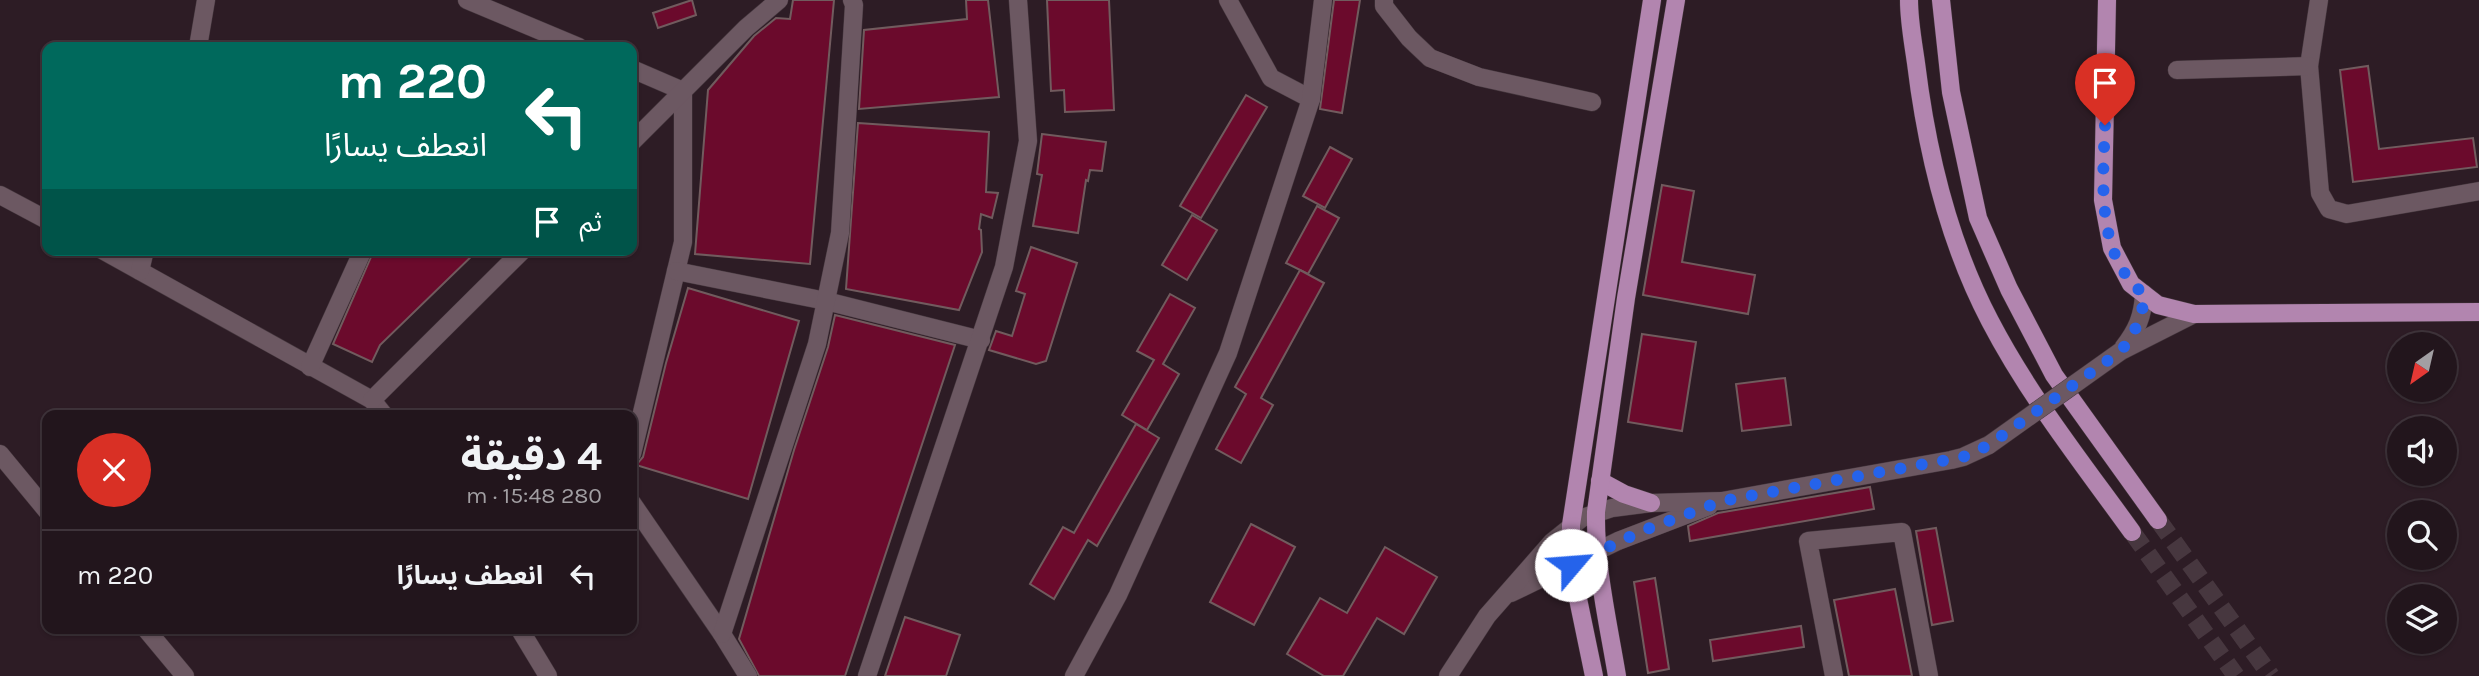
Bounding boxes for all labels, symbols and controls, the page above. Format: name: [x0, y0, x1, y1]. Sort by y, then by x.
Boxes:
text: 220 m: [338, 53, 487, 110]
pin: [2075, 53, 2135, 125]
icon: arrive: [2086, 64, 2124, 102]
icon: left: [511, 70, 602, 161]
text: انعطف يسارًا: [324, 127, 487, 164]
icon: arrive: [528, 203, 566, 241]
text: ثم: [580, 207, 602, 238]
north arrow: [2387, 332, 2457, 402]
map controls: [2387, 332, 2457, 654]
button: sound: [2387, 416, 2457, 486]
text: 4 دقيقة: [461, 431, 602, 481]
button: close: [77, 433, 151, 507]
text: 280 m · 15:48: [466, 482, 602, 509]
button: search: [2387, 500, 2457, 570]
position arrow: [1534, 528, 1608, 602]
icon: left: [564, 557, 602, 595]
text: 220 m: [77, 560, 153, 591]
text: انعطف يسارًا: [397, 560, 543, 591]
button: layers: [2387, 584, 2457, 654]

